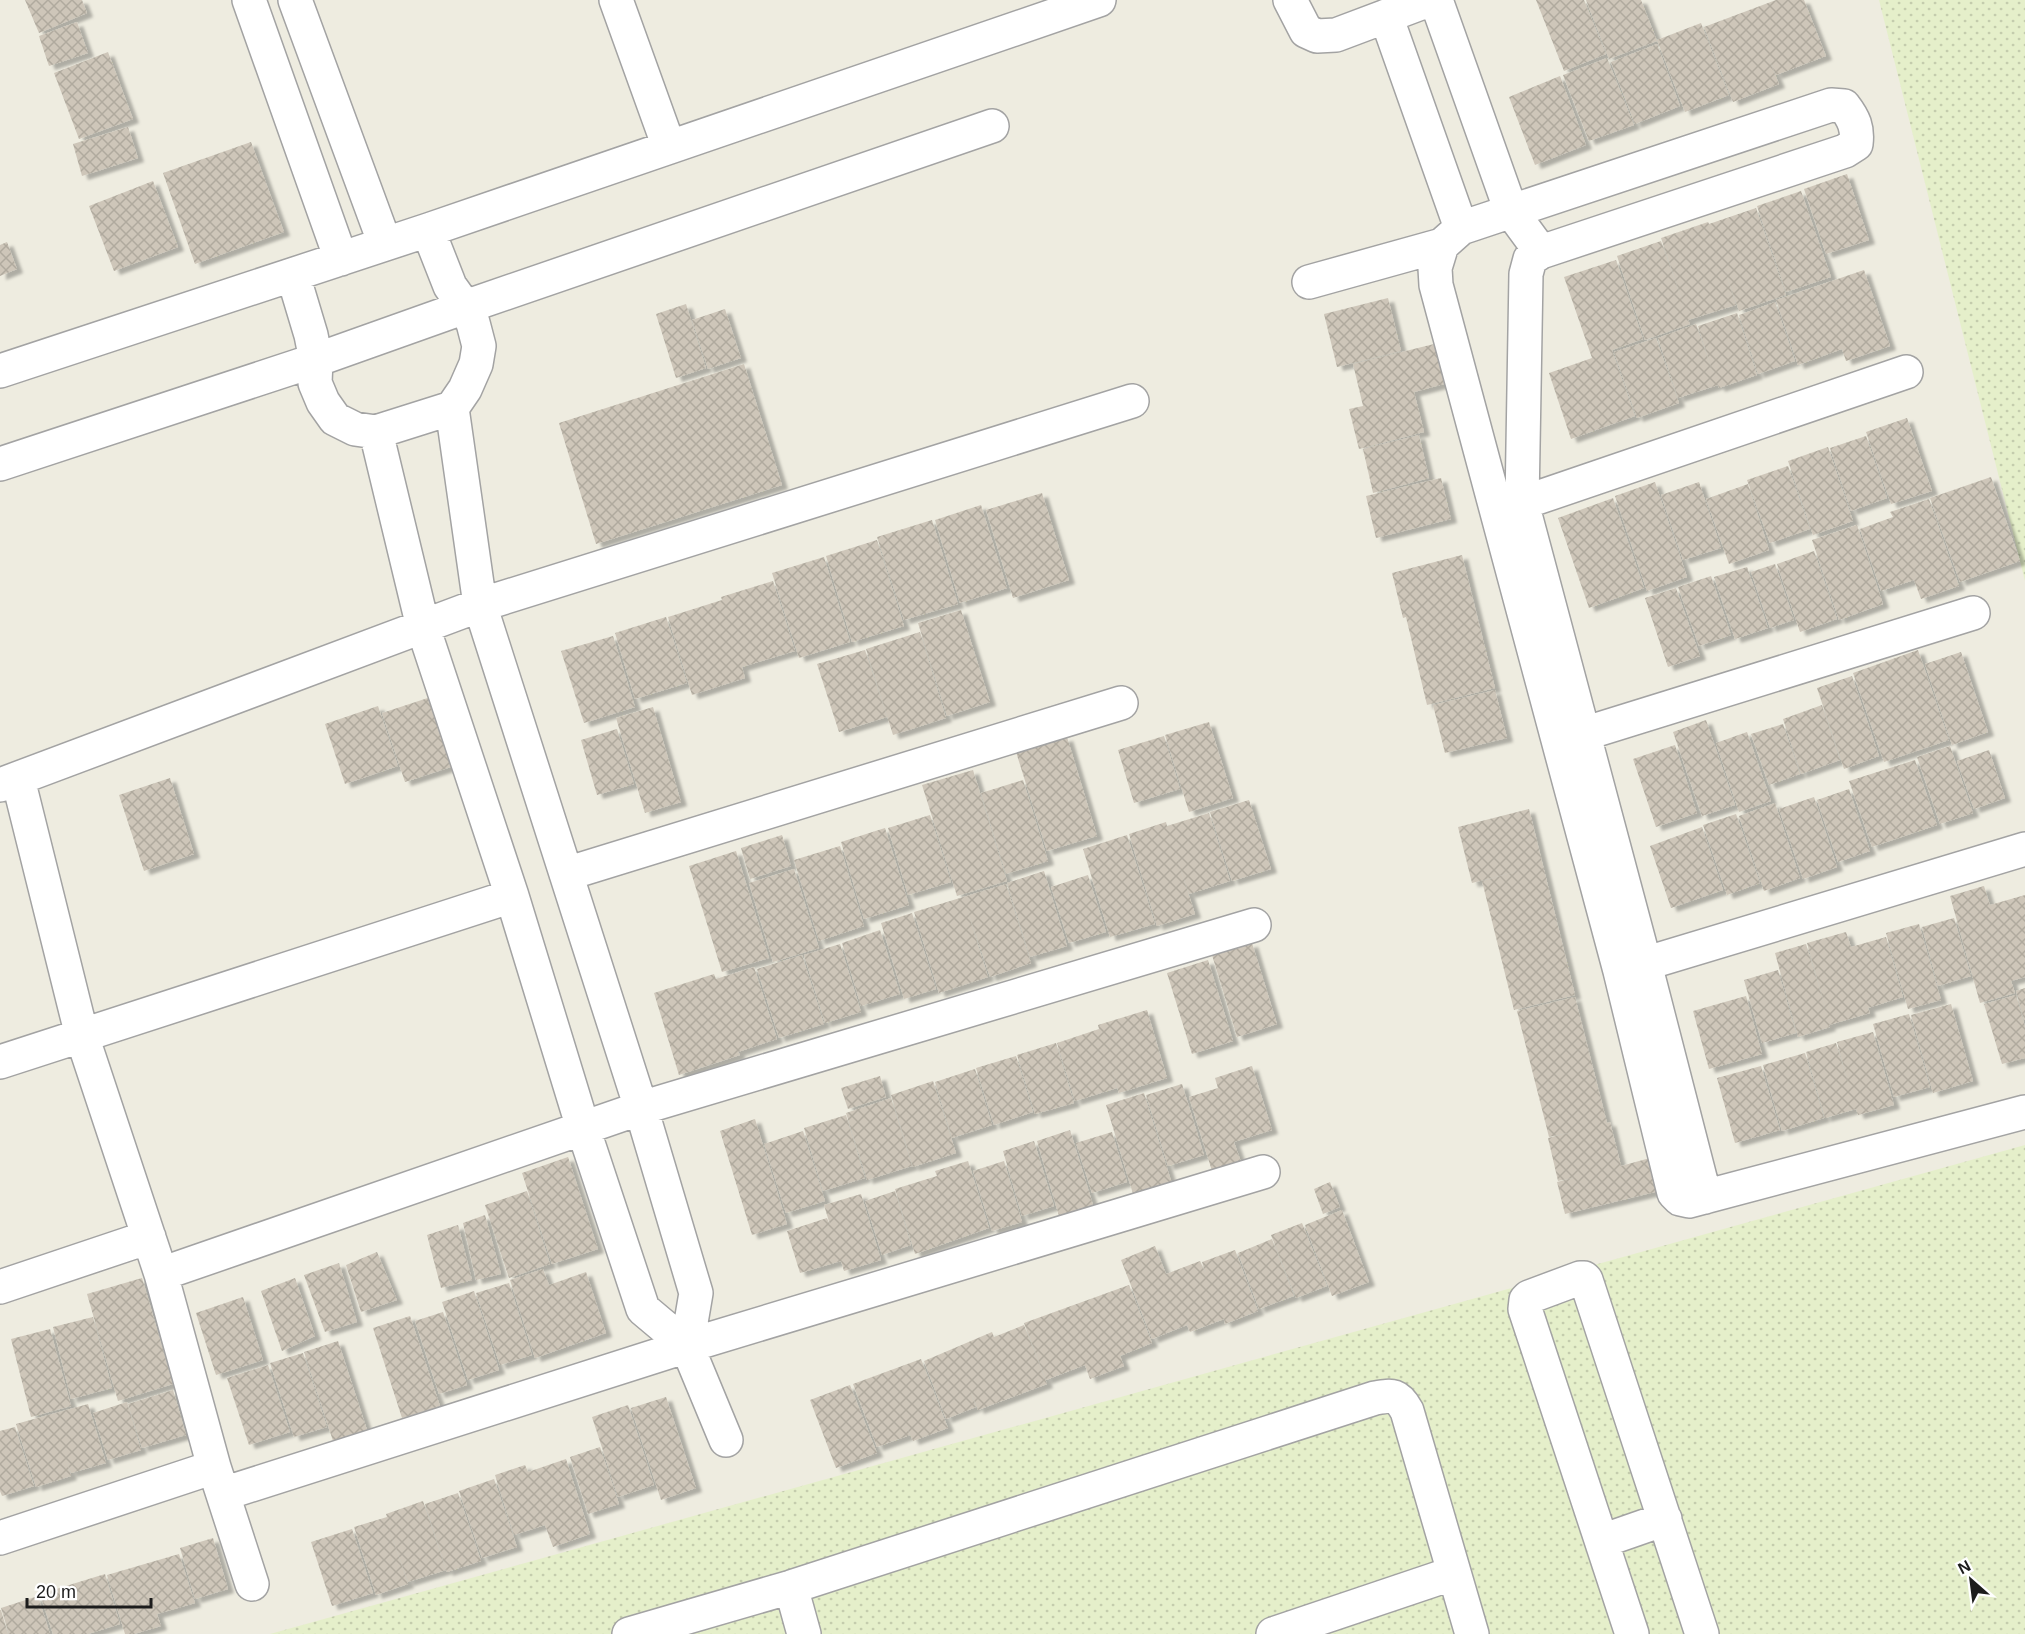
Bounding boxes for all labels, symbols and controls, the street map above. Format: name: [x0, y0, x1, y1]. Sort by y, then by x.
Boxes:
north arrow: [1941, 1550, 2001, 1610]
text: N: [1955, 1557, 1973, 1577]
scale bar: [27, 1571, 152, 1609]
text: 20 m: [36, 1582, 76, 1602]

